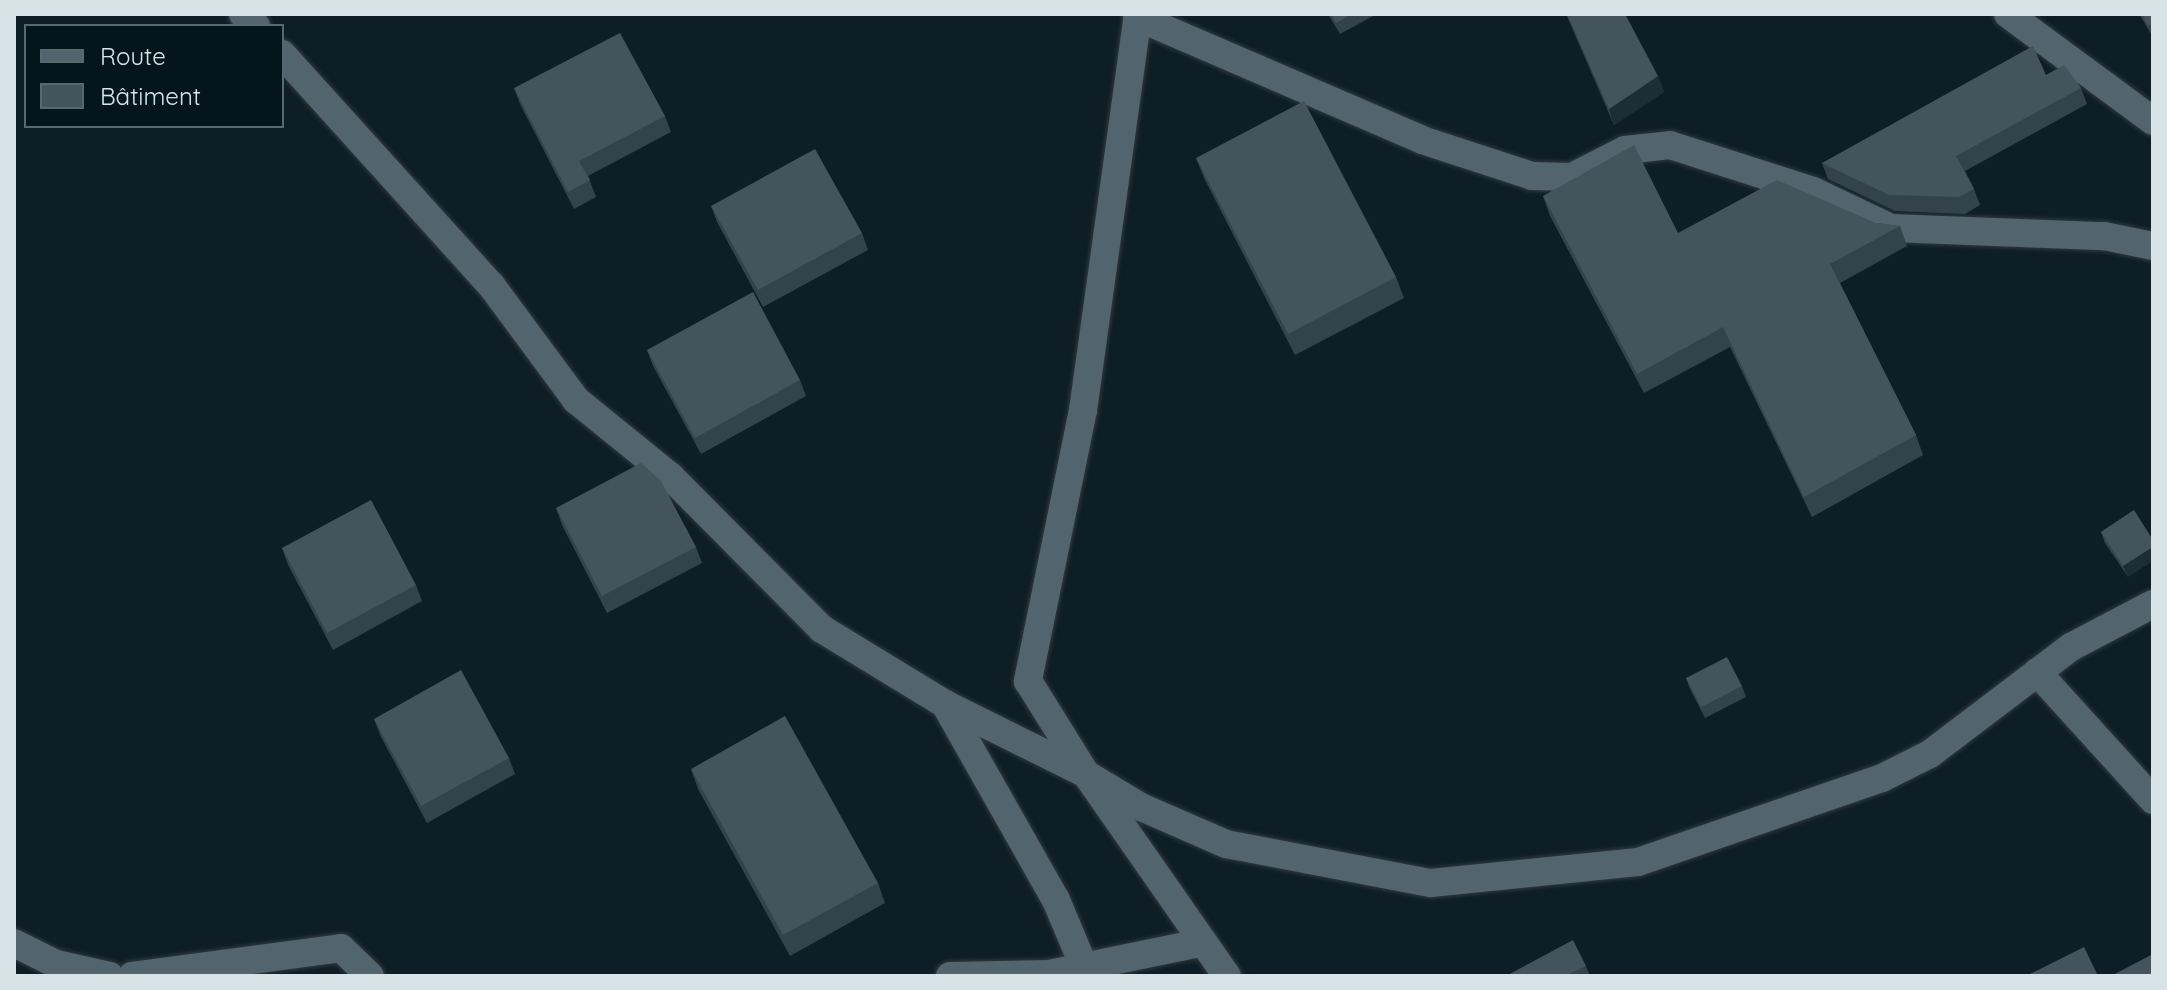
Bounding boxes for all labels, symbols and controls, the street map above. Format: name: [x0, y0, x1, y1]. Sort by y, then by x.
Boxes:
legend: [24, 24, 284, 128]
text: Route: [100, 41, 166, 71]
text: Bâtiment: [100, 81, 201, 111]

